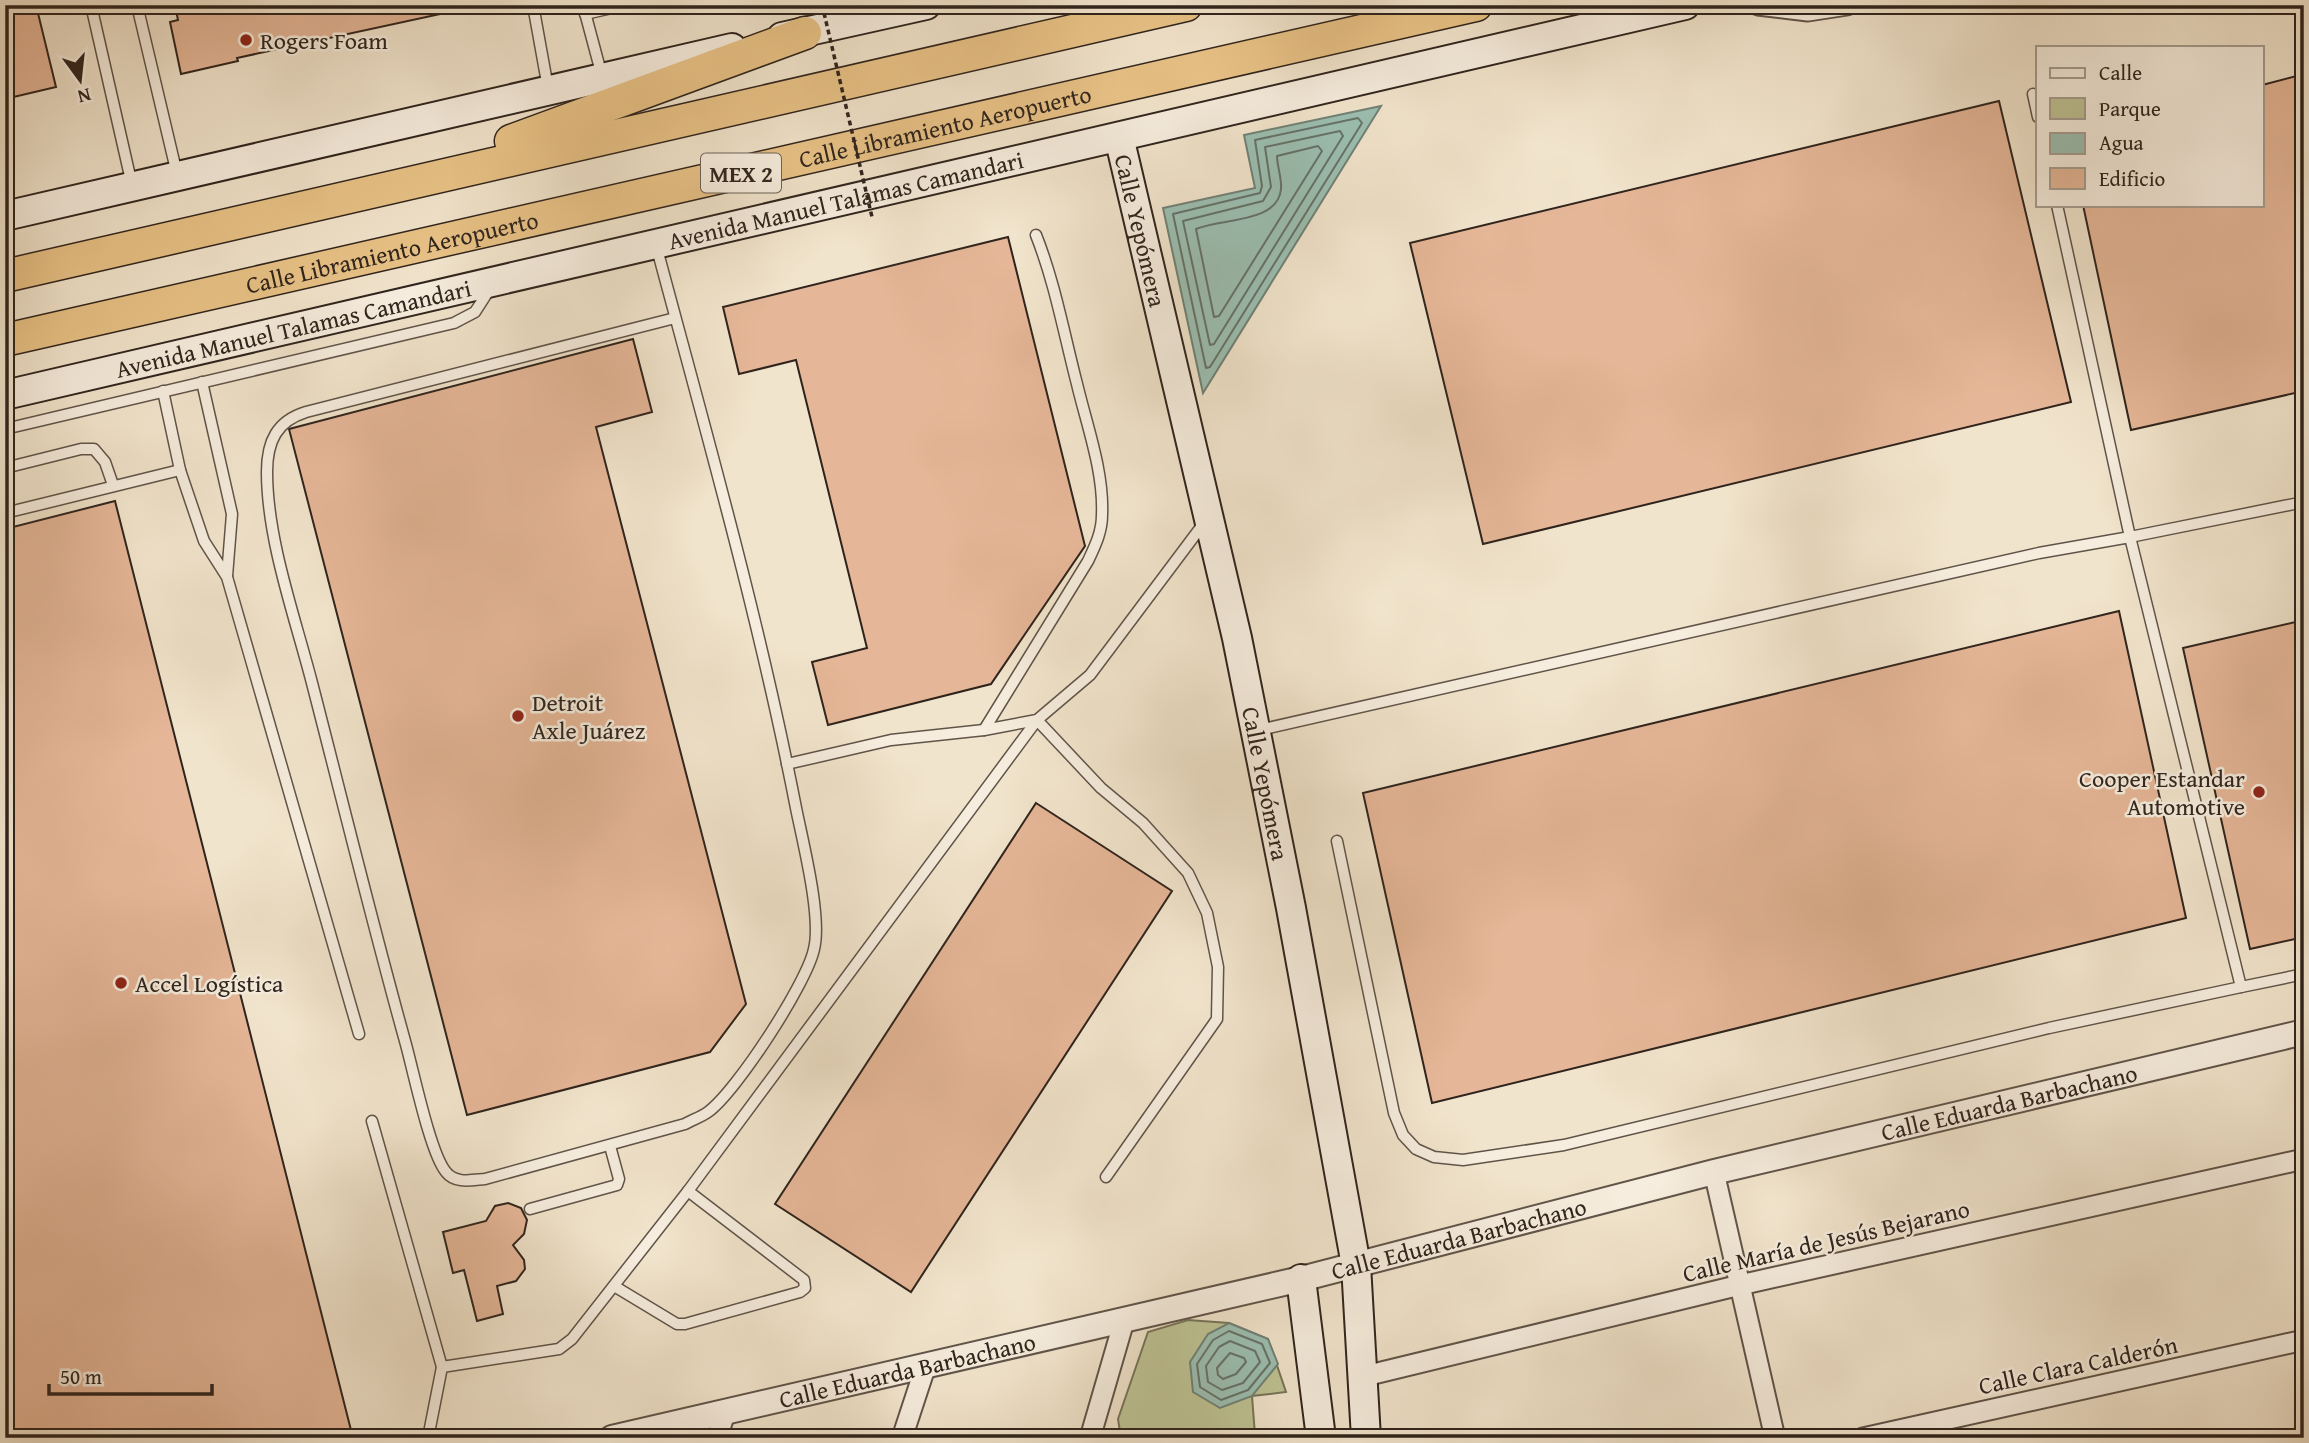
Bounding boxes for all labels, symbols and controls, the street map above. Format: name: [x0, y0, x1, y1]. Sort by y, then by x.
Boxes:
place label: Rogers Foam: [260, 23, 388, 58]
marker: Rogers Foam: [238, 32, 254, 48]
north arrow: [46, 46, 116, 116]
legend: [2036, 46, 2264, 206]
text: Calle: [2099, 57, 2142, 88]
street label: Calle Libramiento Aeropuerto: [795, 76, 1095, 176]
text: N: [74, 81, 94, 112]
text: Parque: [2099, 93, 2161, 124]
text: Agua: [2099, 127, 2144, 158]
street label: Avenida Manuel Talamas Camandari: [664, 142, 1027, 258]
street label: Calle Yepómera: [1106, 151, 1176, 311]
road number: MEX 2: [701, 154, 781, 192]
text: Edificio: [2099, 163, 2165, 194]
street label: Calle Libramiento Aeropuerto: [242, 202, 542, 302]
street label: Avenida Manuel Talamas Camandari: [112, 270, 475, 386]
place label: Detroit Axle Juárez: [532, 685, 645, 748]
street label: Calle Yepómera: [1234, 704, 1299, 864]
marker: Detroit Axle Juárez: [510, 708, 526, 724]
place label: Cooper Estandar Automotive: [2079, 761, 2245, 824]
marker: Cooper Estandar Automotive: [2251, 784, 2267, 800]
place label: Accel Logística: [135, 966, 284, 1001]
marker: Accel Logística: [113, 975, 129, 991]
street label: Calle Eduarda Barbachano: [1877, 1055, 2141, 1149]
street label: Calle Eduarda Barbachano: [1327, 1188, 1590, 1288]
street label: Calle María de Jesús Bejarano: [1679, 1191, 1973, 1291]
street label: Calle Eduarda Barbachano: [776, 1323, 1039, 1416]
street label: Calle Clara Calderón: [1975, 1327, 2181, 1403]
scale bar: [49, 1352, 212, 1396]
text: 50 m: [60, 1361, 102, 1392]

